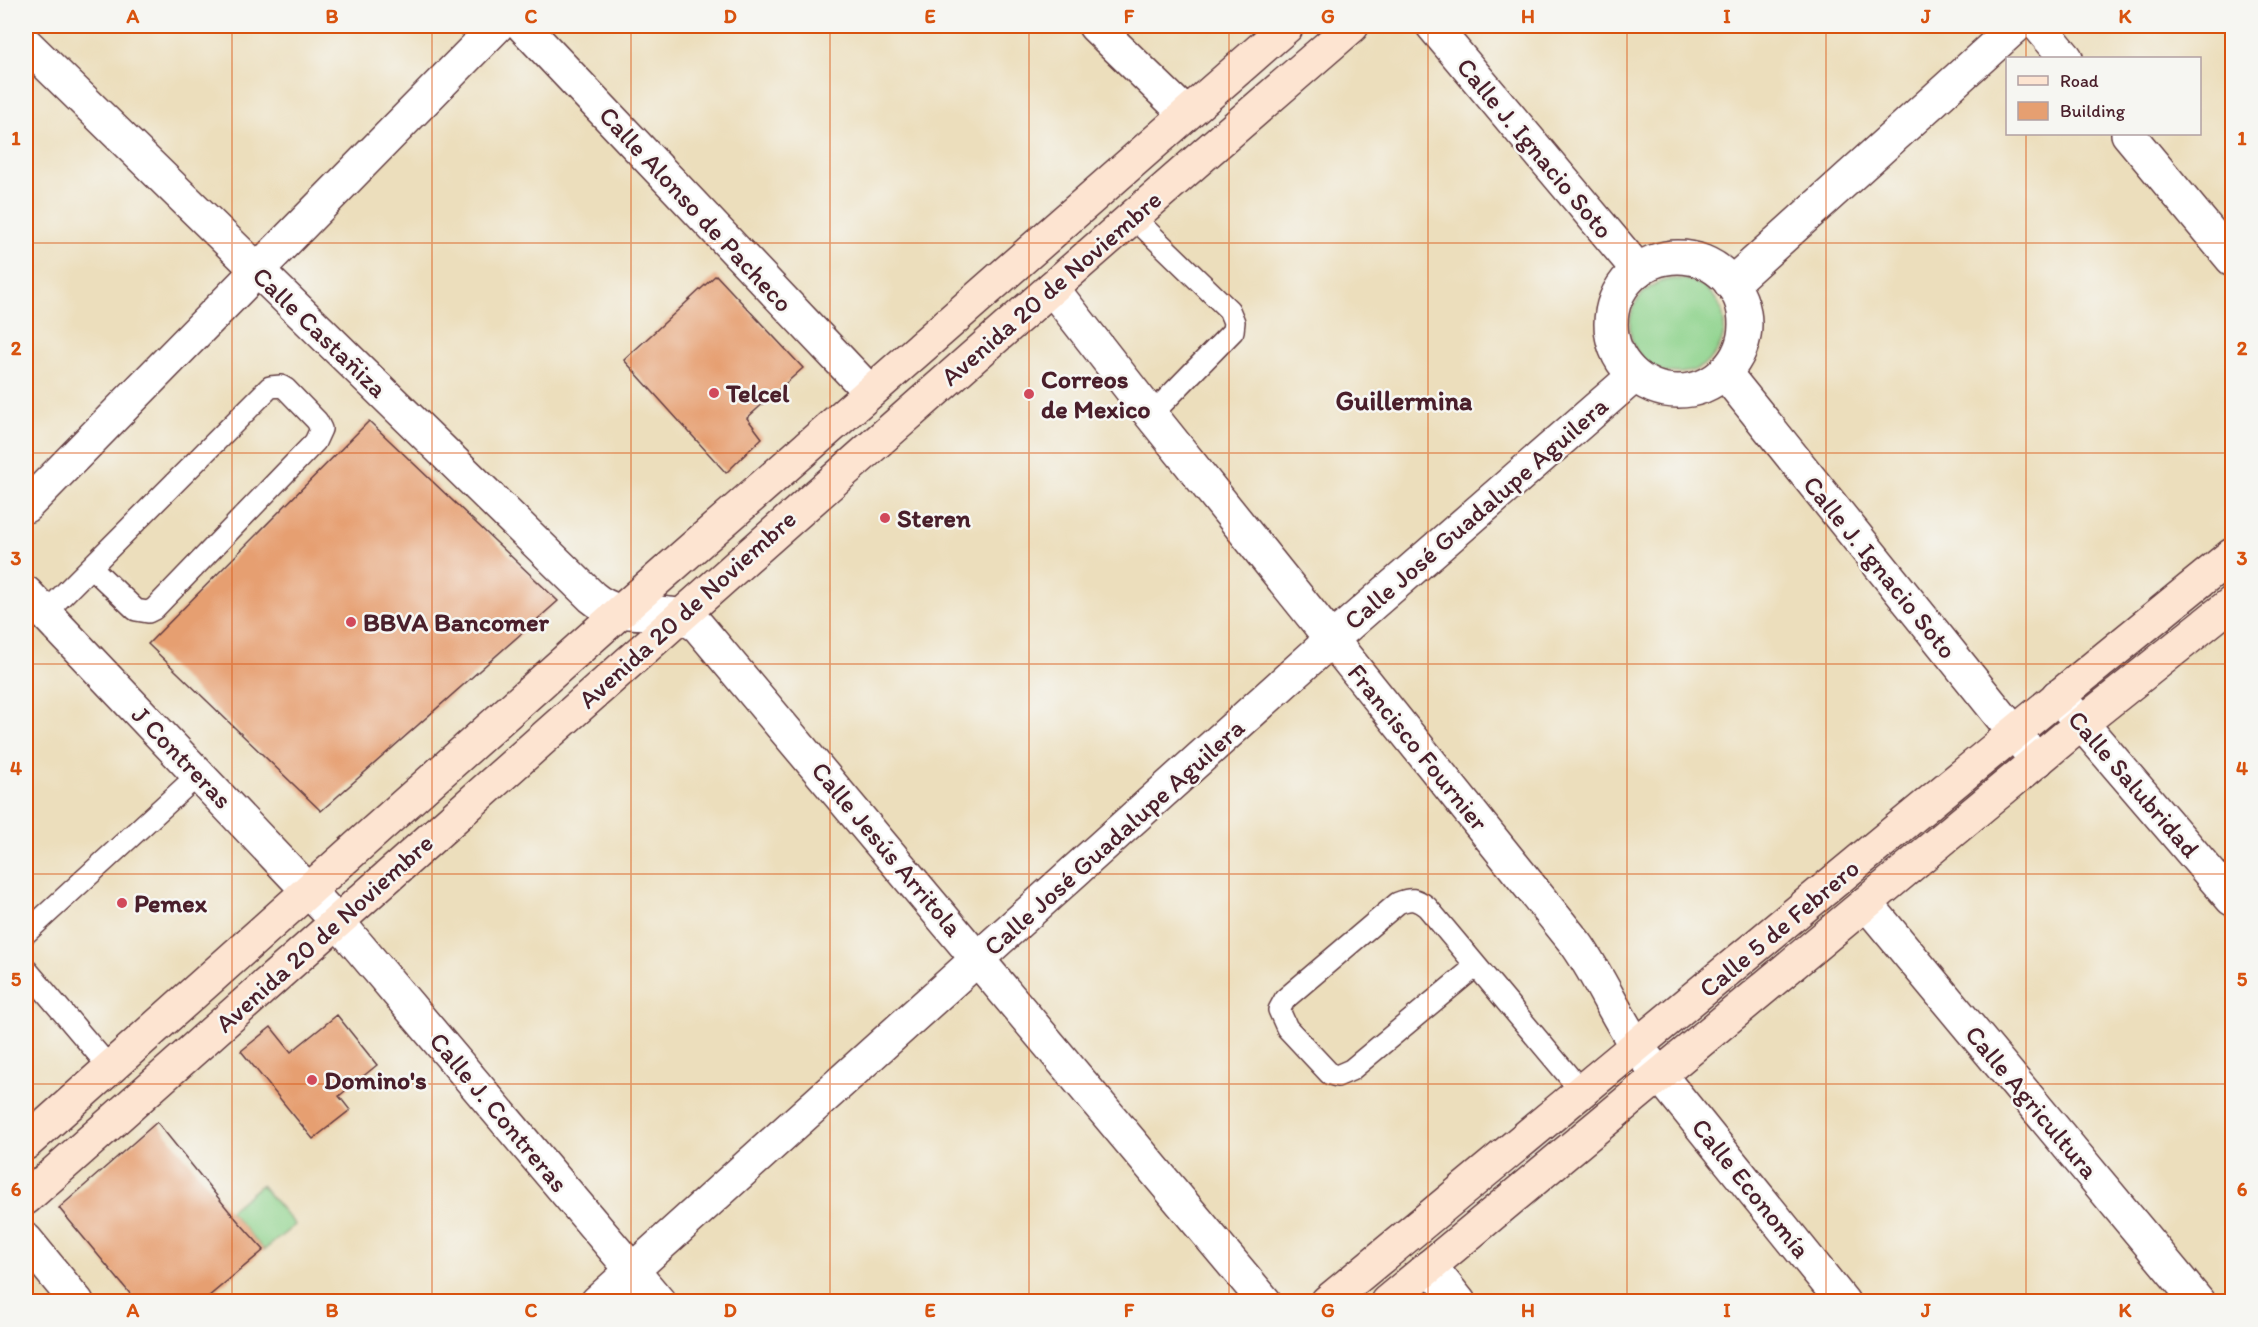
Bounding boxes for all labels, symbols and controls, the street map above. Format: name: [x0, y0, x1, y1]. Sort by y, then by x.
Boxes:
text: A: [126, 4, 140, 28]
text: B: [326, 4, 339, 28]
text: C: [525, 4, 538, 28]
text: D: [723, 4, 737, 28]
text: E: [924, 4, 936, 28]
text: F: [1124, 4, 1135, 28]
text: G: [1321, 4, 1335, 28]
text: H: [1521, 4, 1535, 28]
text: I: [1723, 4, 1731, 28]
text: J: [1920, 4, 1931, 28]
text: K: [2119, 4, 2133, 28]
street label: Calle J. Ignacio Soto: [1450, 51, 1620, 245]
legend: [2006, 57, 2201, 135]
text: Road: [2060, 70, 2099, 92]
street label: Calle Alonso de Pacheco: [592, 99, 800, 319]
text: Building: [2060, 100, 2126, 122]
text: 1: [11, 126, 21, 150]
text: 1: [2237, 126, 2247, 150]
street label: Avenida 20 de Noviembre: [934, 183, 1168, 393]
street label: Calle Castañiza: [246, 260, 394, 405]
text: 2: [11, 336, 22, 360]
text: 2: [2237, 336, 2248, 360]
place label: Correos de Mexico: [1041, 363, 1151, 425]
place label: Telcel: [725, 377, 790, 409]
district label: Guillermina: [1336, 384, 1473, 417]
marker: Telcel: [707, 386, 721, 400]
marker: Correos de Mexico: [1022, 387, 1036, 401]
street label: Calle José Guadalupe Aguilera: [1337, 389, 1615, 636]
street label: Calle J. Ignacio Soto: [1796, 469, 1964, 665]
place label: Steren: [897, 502, 971, 534]
street label: Avenida 20 de Noviembre: [571, 503, 803, 715]
marker: Steren: [878, 511, 892, 525]
text: 3: [11, 546, 22, 570]
text: 3: [2237, 546, 2248, 570]
place label: BBVA Bancomer: [363, 606, 550, 638]
marker: BBVA Bancomer: [344, 615, 358, 629]
street label: Francisco Fournier: [1341, 657, 1495, 837]
street label: J Contreras: [125, 699, 239, 815]
street label: Calle Salubridad: [2061, 704, 2207, 865]
street label: Calle José Guadalupe Aguilera: [977, 711, 1251, 963]
street label: Calle Jesús Arritola: [805, 755, 970, 943]
text: 4: [10, 756, 22, 780]
text: 4: [2236, 756, 2248, 780]
street label: Avenida 20 de Noviembre: [208, 827, 440, 1039]
street label: Calle 5 de Febrero: [1692, 852, 1866, 1004]
place label: Pemex: [134, 887, 208, 919]
marker: Pemex: [115, 896, 129, 910]
text: 5: [11, 967, 22, 991]
text: 5: [2237, 967, 2248, 991]
street label: Calle Agricultura: [1958, 1019, 2106, 1186]
street label: Calle J. Contreras: [423, 1025, 575, 1199]
place label: Domino's: [324, 1064, 427, 1096]
marker: Domino's: [305, 1073, 319, 1087]
street label: Calle Economía: [1685, 1111, 1817, 1265]
text: 6: [11, 1177, 22, 1201]
text: 6: [2237, 1177, 2248, 1201]
text: A: [126, 1298, 140, 1322]
text: B: [326, 1298, 339, 1322]
text: C: [525, 1298, 538, 1322]
text: D: [723, 1298, 737, 1322]
text: E: [924, 1298, 936, 1322]
text: F: [1124, 1298, 1135, 1322]
text: G: [1321, 1298, 1335, 1322]
text: H: [1521, 1298, 1535, 1322]
text: I: [1723, 1298, 1731, 1322]
text: J: [1920, 1298, 1931, 1322]
text: K: [2119, 1298, 2133, 1322]

